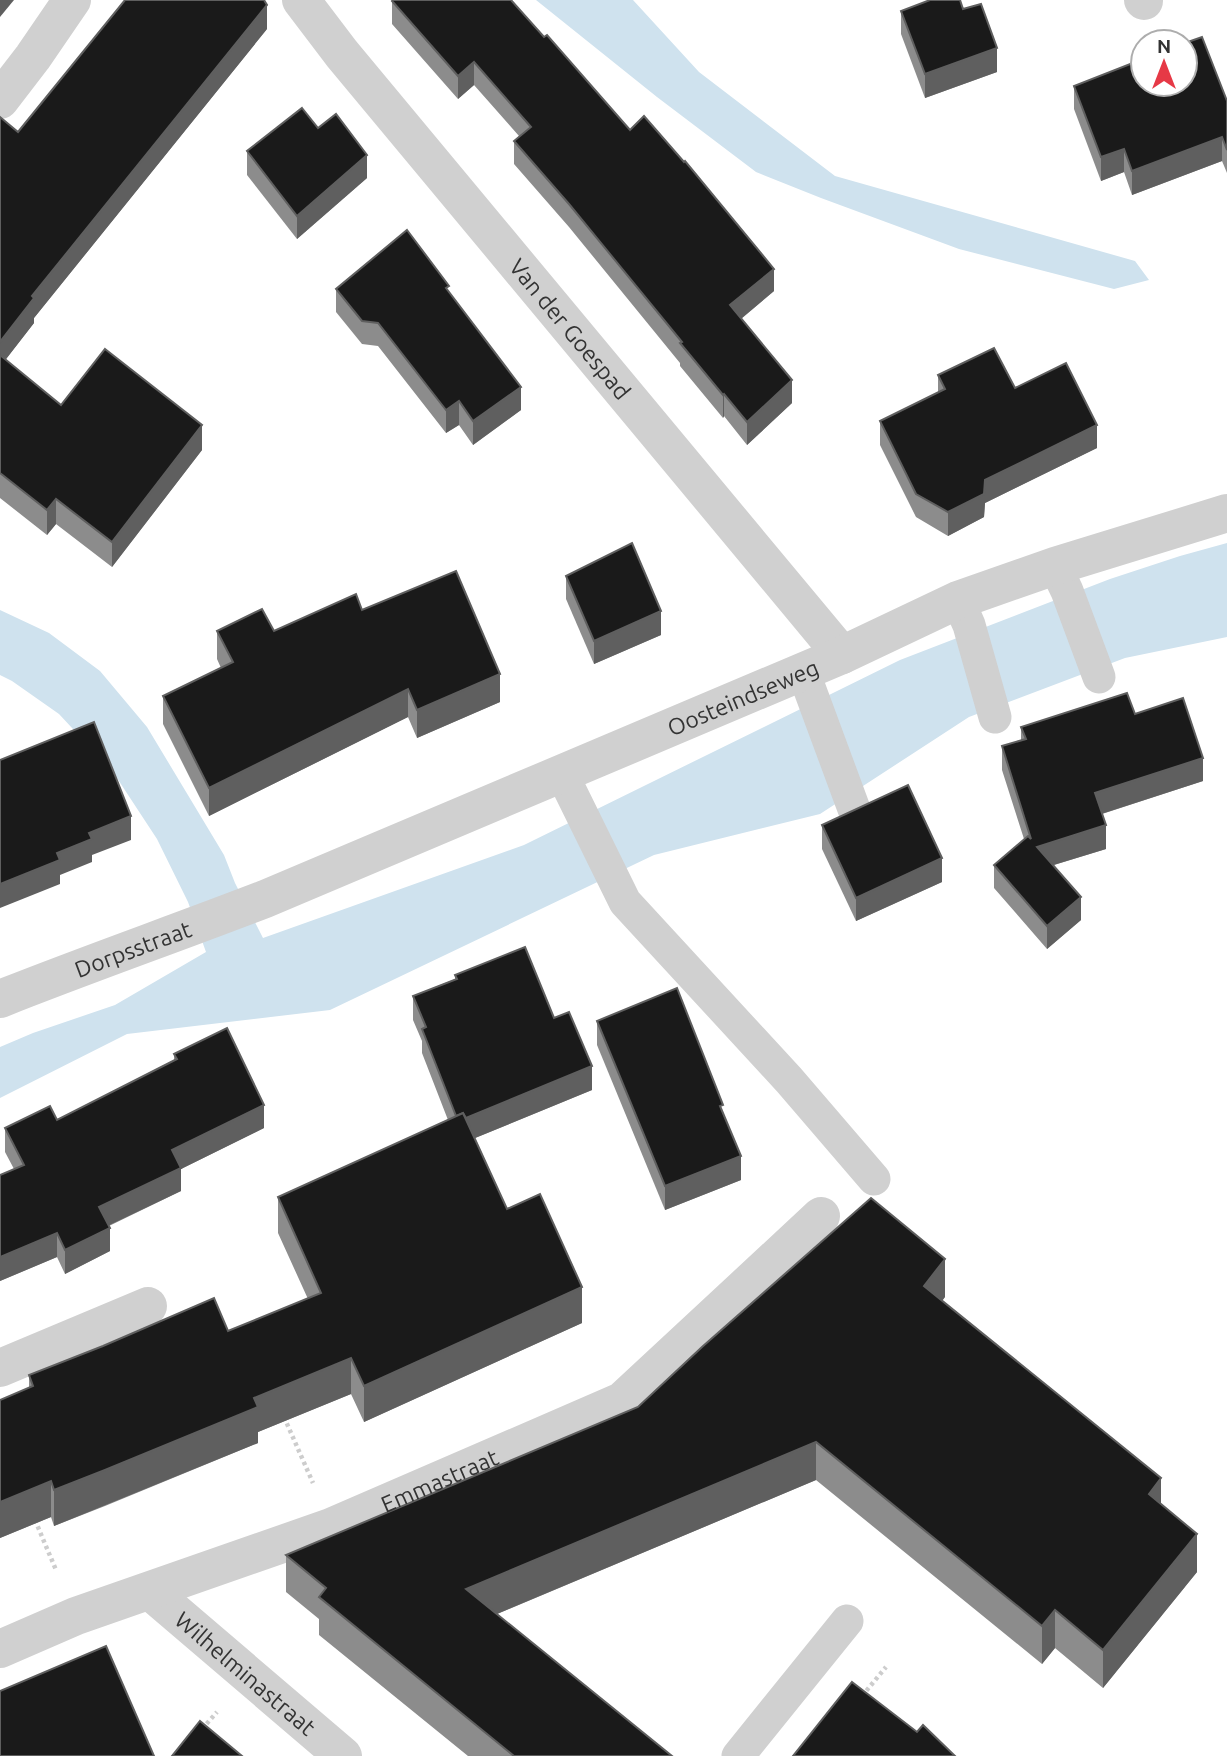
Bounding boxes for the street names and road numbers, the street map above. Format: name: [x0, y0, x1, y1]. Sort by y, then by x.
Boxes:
street label: Van der Goespad: [505, 253, 636, 404]
street label: Oosteindseweg: [663, 654, 822, 740]
street label: Dorpsstraat: [71, 916, 194, 982]
street label: Emmastraat: [377, 1444, 502, 1516]
street label: Wilhelminastraat: [171, 1606, 321, 1740]

